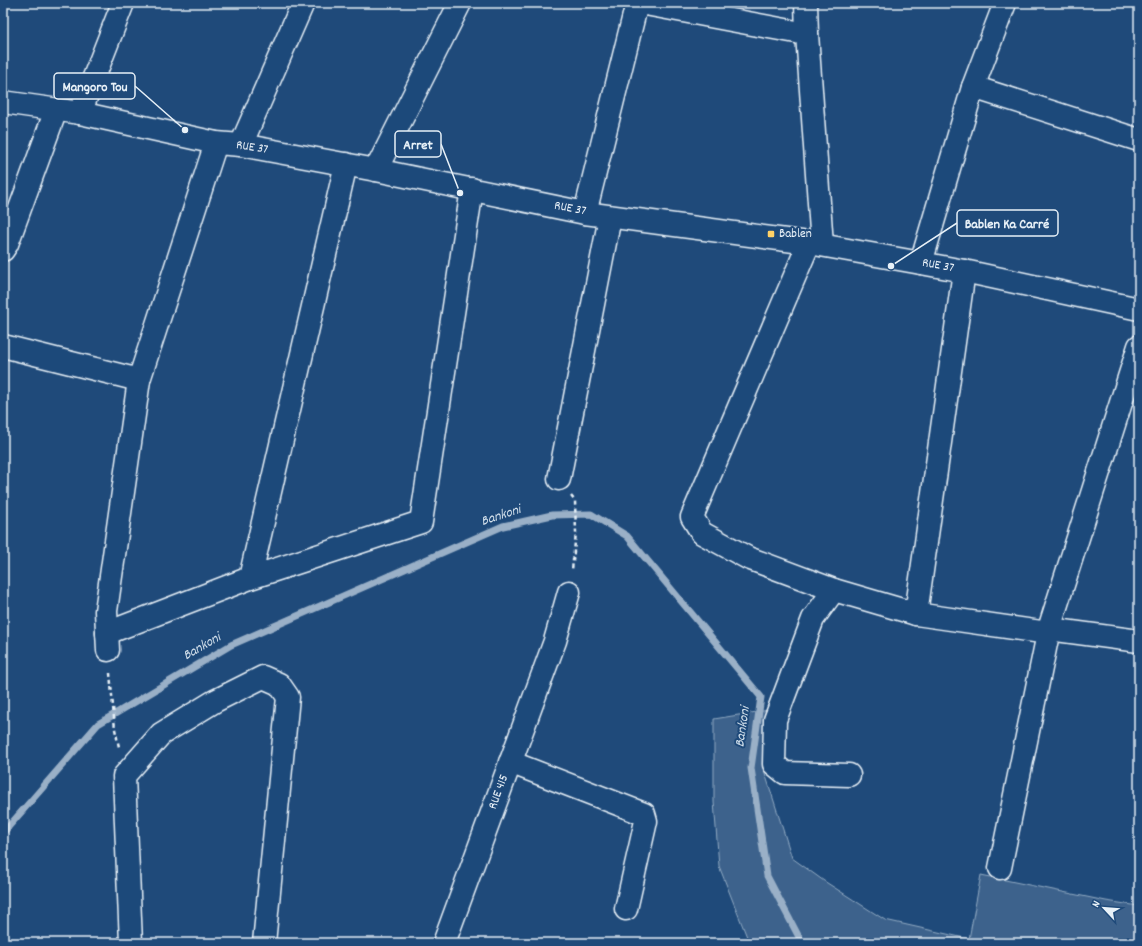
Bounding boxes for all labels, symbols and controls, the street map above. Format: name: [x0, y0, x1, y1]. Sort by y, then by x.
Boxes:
callout: Mangoro Tou: [54, 73, 135, 99]
text: Mangoro Tou: [63, 78, 127, 98]
callout: Arret: [395, 131, 441, 157]
street label: RUE 37: [235, 136, 269, 160]
text: Arret: [403, 136, 434, 156]
street label: RUE 37: [552, 197, 588, 221]
callout: Bablen Ka Carré: [957, 210, 1058, 236]
text: Bablen Ka Carré: [965, 215, 1049, 235]
place label: Bablen: [779, 225, 812, 244]
marker: Bablen: [766, 229, 776, 239]
street label: RUE 37: [920, 254, 956, 278]
water label: Bankoni: [479, 499, 526, 532]
water label: Bankoni: [179, 627, 227, 666]
water label: Bankoni: [730, 703, 756, 749]
street label: RUE 415: [484, 772, 514, 812]
north arrow: [1084, 888, 1124, 928]
text: N: [1088, 898, 1105, 910]

